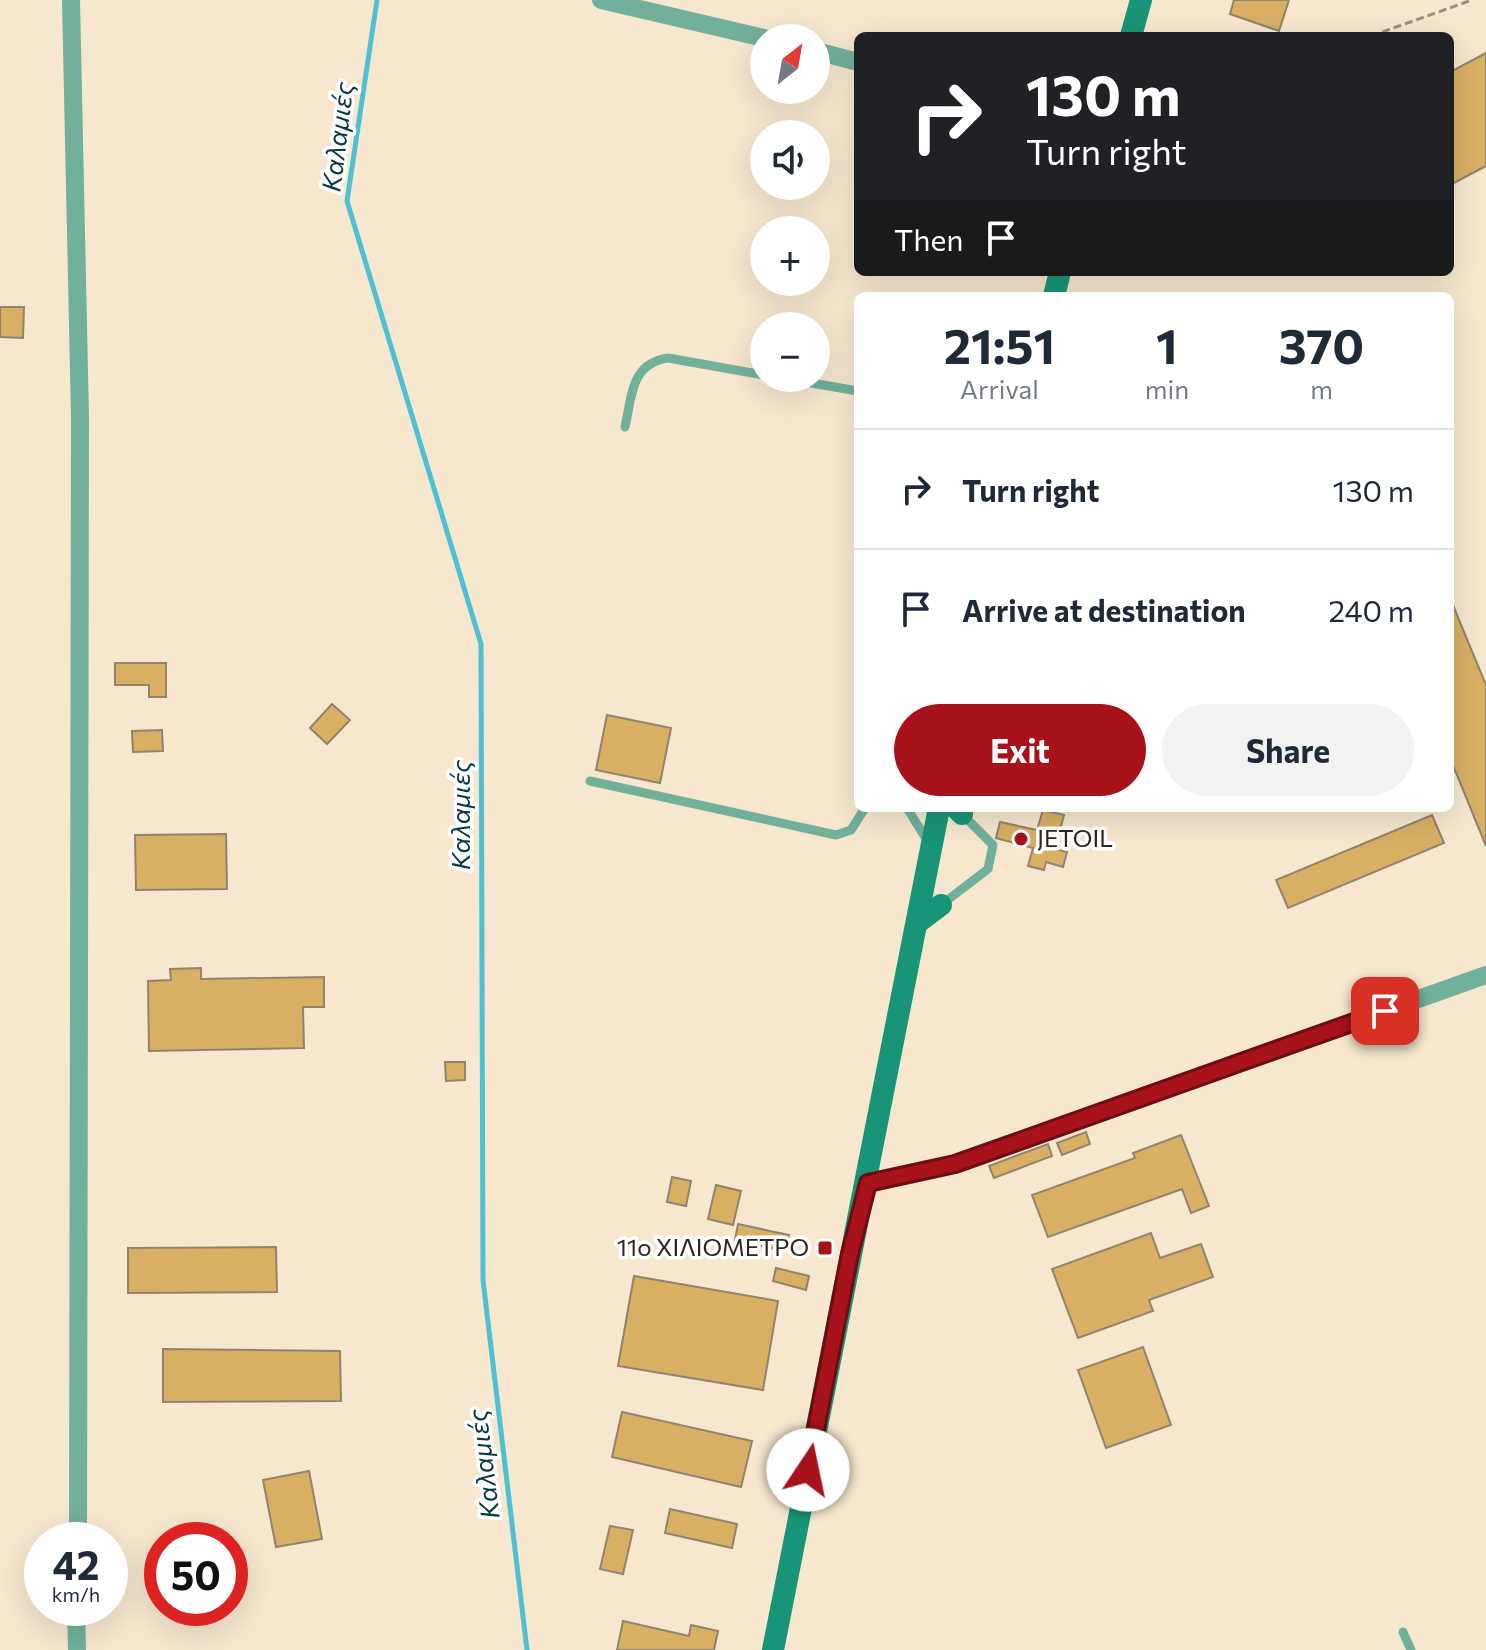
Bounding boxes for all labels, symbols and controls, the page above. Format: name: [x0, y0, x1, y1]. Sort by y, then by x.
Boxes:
north arrow: [750, 24, 830, 104]
map controls: [750, 24, 830, 392]
text: 130 m: [1026, 59, 1181, 128]
icon: right: [894, 64, 998, 168]
water label: Καλαμιές: [314, 80, 359, 193]
button: sound: [750, 120, 830, 200]
text: Turn right: [1026, 128, 1187, 172]
button: +: [750, 216, 830, 296]
icon: arrive: [979, 216, 1023, 260]
text: Then: [894, 220, 963, 257]
button: −: [750, 312, 830, 392]
text: 21:51: [944, 315, 1055, 374]
text: 1: [1156, 315, 1178, 374]
text: 370: [1279, 315, 1364, 374]
text: Arrival: [960, 373, 1039, 404]
text: min: [1145, 373, 1189, 404]
text: m: [1310, 373, 1333, 404]
icon: right: [894, 467, 938, 511]
text: Turn right: [962, 471, 1099, 508]
text: 130 m: [1333, 471, 1414, 508]
icon: arrive: [894, 587, 938, 631]
text: Arrive at destination: [962, 591, 1246, 628]
text: 240 m: [1328, 591, 1414, 628]
button: Exit: [894, 704, 1146, 796]
button: Share: [1162, 704, 1414, 796]
water label: Καλαμιές: [444, 760, 475, 870]
place label: JETOIL: [1037, 823, 1113, 852]
marker: JETOIL: [1012, 830, 1030, 848]
pin: [1351, 977, 1419, 1045]
icon: arrive: [1363, 989, 1407, 1033]
place label: 11ο ΧΙΛΙΟΜΕΤΡΟ: [617, 1232, 809, 1261]
marker: 11ο ΧΙΛΙΟΜΕΤΡΟ: [816, 1239, 834, 1257]
water label: Καλαμιές: [460, 1407, 505, 1521]
position arrow: [766, 1428, 850, 1512]
speed limit sign: 50: [144, 1522, 248, 1626]
text: 42: [53, 1539, 100, 1588]
text: km/h: [52, 1582, 100, 1606]

